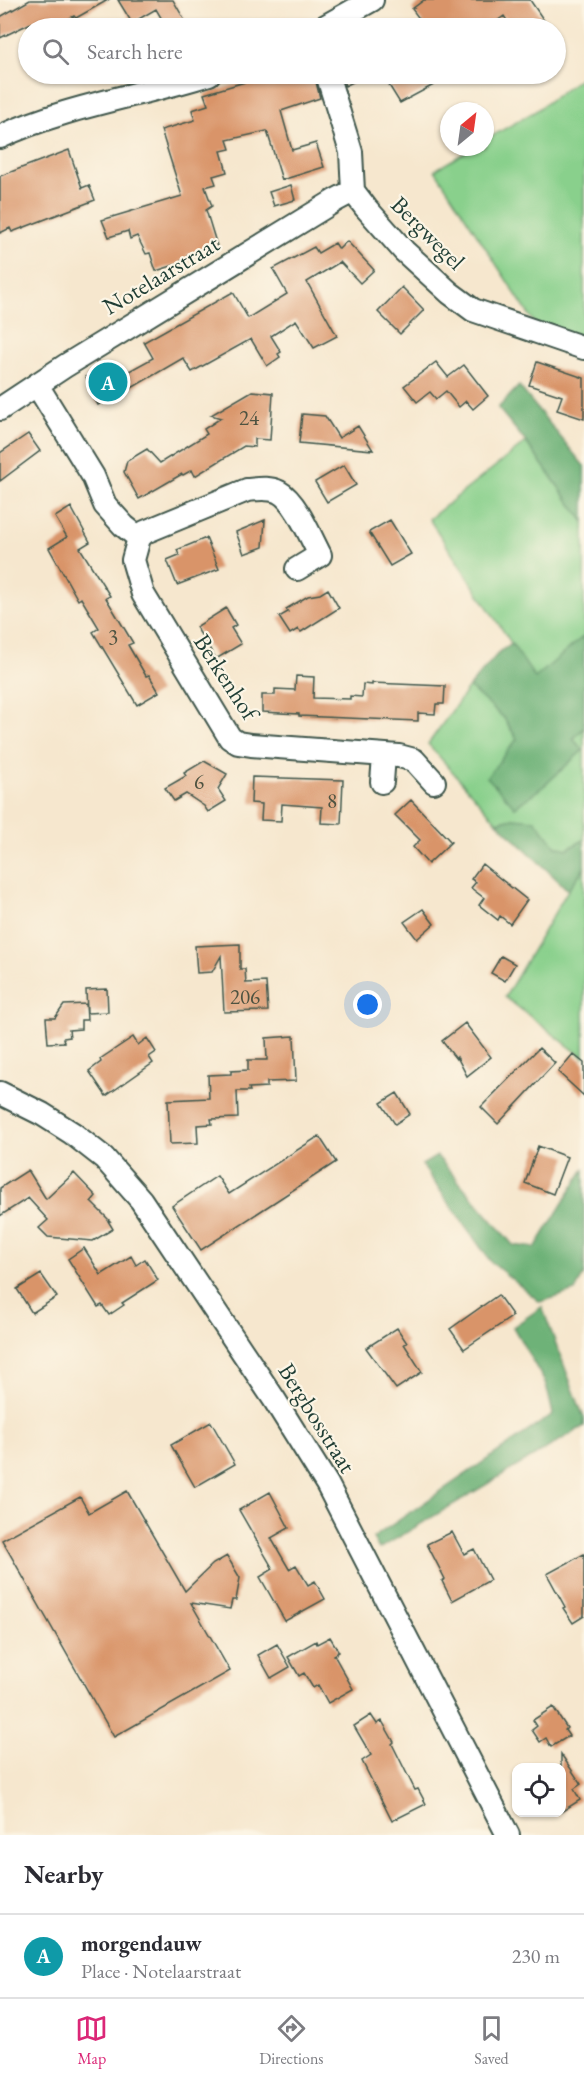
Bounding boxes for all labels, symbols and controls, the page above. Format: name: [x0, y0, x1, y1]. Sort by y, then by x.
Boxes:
search box: [18, 18, 566, 84]
icon: search: [39, 35, 72, 68]
text: Search here: [87, 37, 182, 66]
north arrow: [440, 102, 494, 156]
street label: Bergwegel: [385, 189, 472, 277]
street label: Notelaarstraat: [97, 227, 225, 322]
pin: A: [88, 360, 128, 404]
house number: 24: [239, 404, 260, 431]
house number: 3: [108, 623, 118, 650]
street label: Berkenhof: [187, 628, 268, 729]
house number: 6: [194, 768, 204, 795]
house number: 8: [327, 787, 337, 814]
house number: 206: [230, 983, 260, 1010]
your location: [353, 990, 382, 1019]
street label: Bergbosstraat: [271, 1357, 364, 1479]
map controls: [512, 1763, 566, 1817]
button: locate: [512, 1763, 566, 1817]
text: Nearby: [24, 1857, 104, 1891]
text: morgendauw: [81, 1929, 202, 1958]
text: A: [36, 1943, 51, 1969]
text: 230 m: [512, 1943, 560, 1969]
text: Place · Notelaarstraat: [81, 1958, 241, 1984]
tab: Map: [75, 2012, 108, 2069]
tab: Directions: [259, 2012, 324, 2069]
tab: Saved: [474, 2012, 509, 2069]

